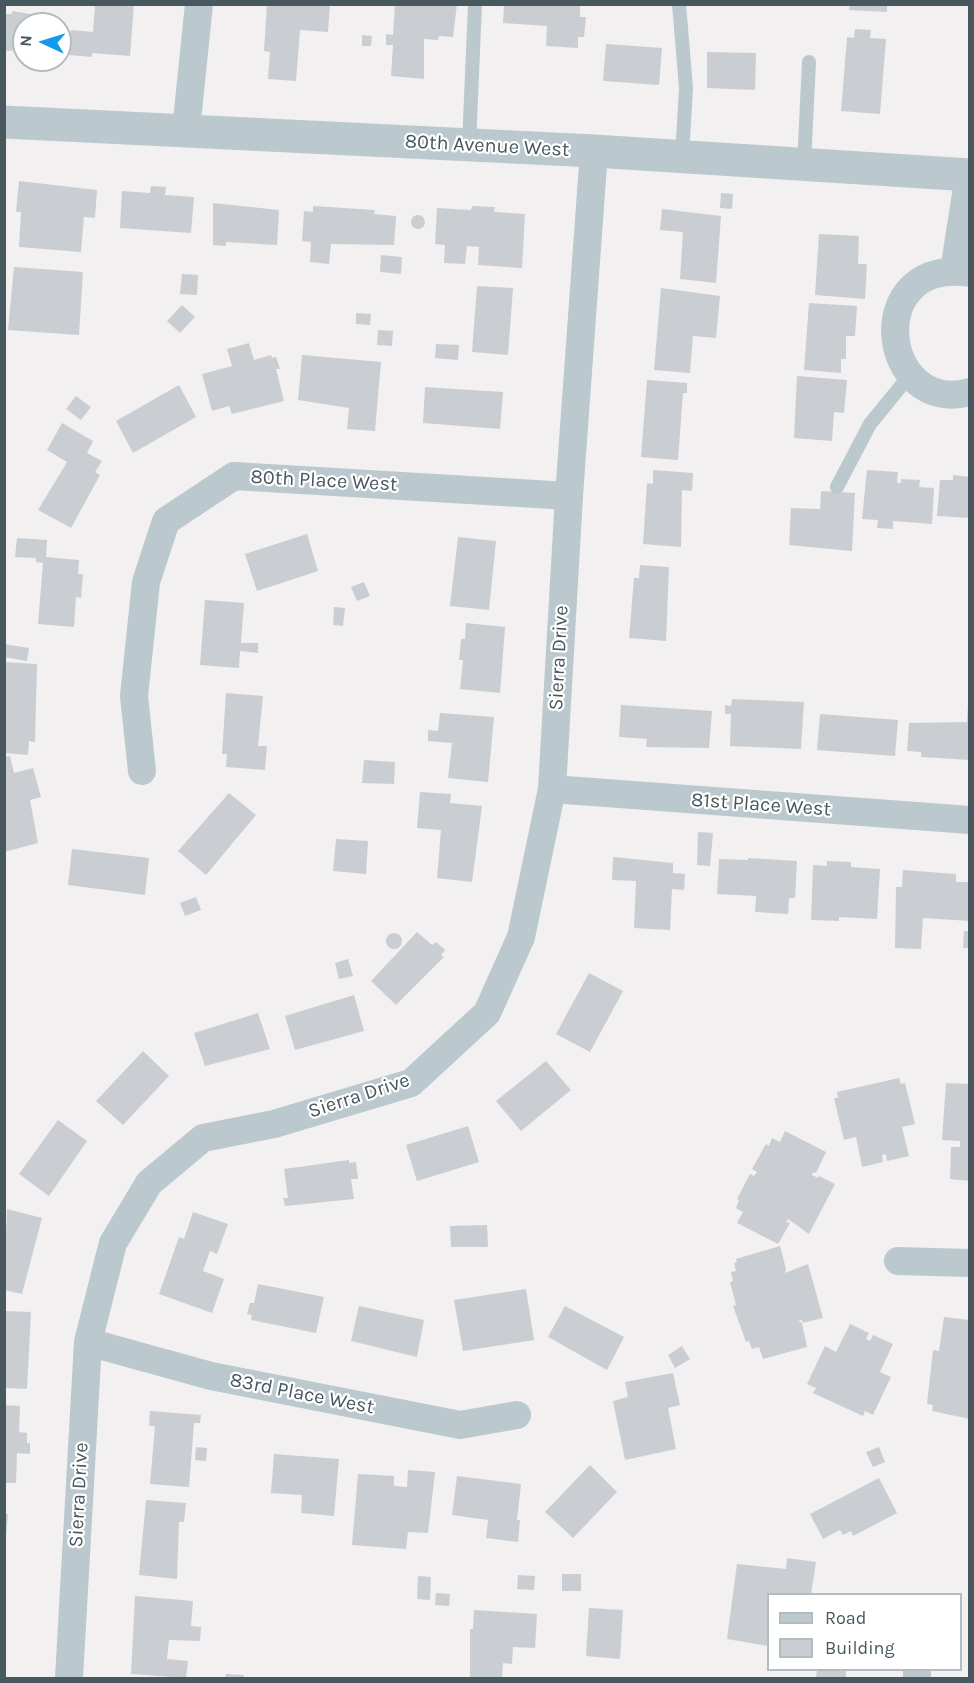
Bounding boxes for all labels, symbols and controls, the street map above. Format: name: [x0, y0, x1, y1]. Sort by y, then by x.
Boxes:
north arrow: [12, 12, 72, 72]
text: N: [16, 34, 35, 47]
street label: 80th Avenue West: [404, 130, 570, 162]
street label: 80th Place West: [250, 465, 398, 497]
street label: Sierra Drive: [544, 605, 574, 711]
street label: 81st Place West: [690, 788, 832, 822]
street label: Sierra Drive: [305, 1068, 413, 1124]
street label: 83rd Place West: [228, 1368, 376, 1420]
street label: Sierra Drive: [64, 1442, 94, 1548]
legend: [767, 1593, 962, 1671]
text: Road: [825, 1607, 866, 1629]
text: Building: [825, 1637, 895, 1659]

